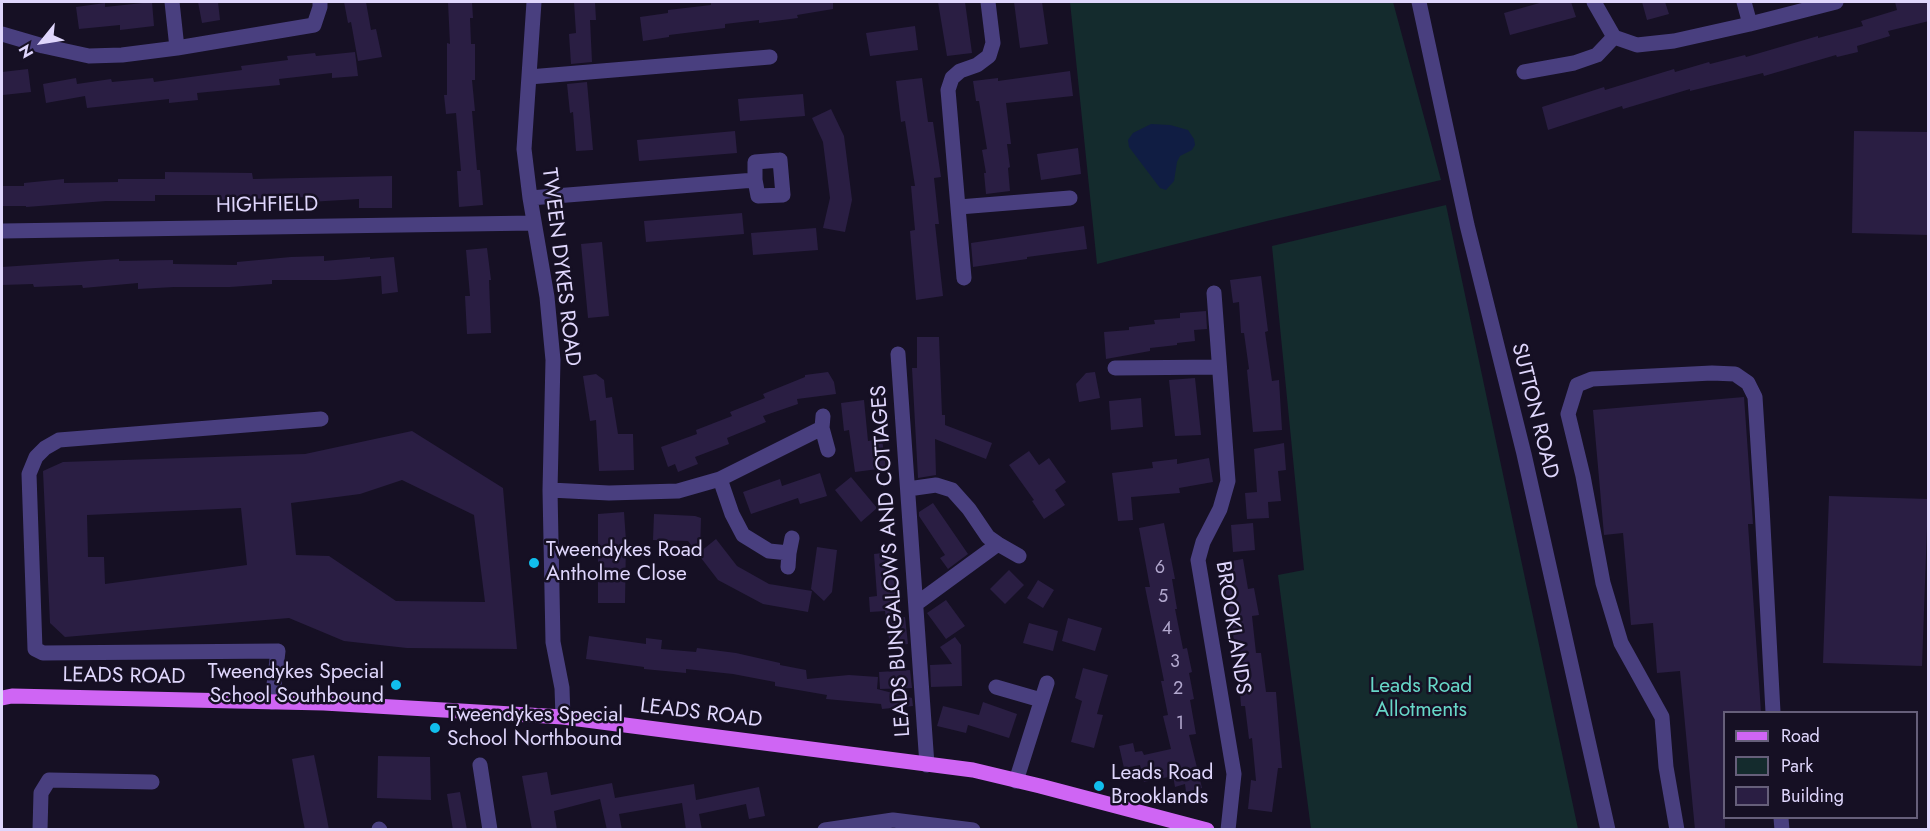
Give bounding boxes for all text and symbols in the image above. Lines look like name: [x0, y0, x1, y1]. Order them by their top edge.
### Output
north arrow: [12, 12, 72, 72]
text: N: [13, 40, 39, 63]
street label: TWEEN DYKES ROAD: [535, 167, 585, 367]
street label: HIGHFIELD: [216, 193, 318, 219]
street label: SUTTON ROAD: [1505, 341, 1563, 481]
street label: LEADS BUNGALOWS AND COTTAGES: [867, 384, 917, 738]
place label: Tweendykes Road Antholme Close: [546, 538, 703, 588]
marker: Tweendykes Road Antholme Close: [527, 556, 541, 570]
house number: 6: [1155, 558, 1165, 580]
street label: BROOKLANDS: [1209, 560, 1255, 696]
house number: 5: [1158, 587, 1168, 609]
house number: 4: [1162, 619, 1172, 641]
house number: 3: [1170, 652, 1180, 674]
place label: Tweendykes Special School Southbound: [208, 660, 384, 710]
street label: LEADS ROAD: [62, 663, 186, 691]
park label: Leads Road Allotments: [1370, 674, 1472, 724]
marker: Tweendykes Special School Southbound: [389, 678, 403, 692]
house number: 2: [1173, 679, 1183, 701]
street label: LEADS ROAD: [639, 694, 763, 734]
place label: Tweendykes Special School Northbound: [447, 703, 623, 753]
legend: [1723, 711, 1918, 819]
house number: 1: [1176, 714, 1184, 736]
marker: Tweendykes Special School Northbound: [428, 721, 442, 735]
text: Road: [1781, 723, 1820, 749]
text: Park: [1781, 753, 1813, 779]
place label: Leads Road Brooklands: [1111, 761, 1213, 811]
marker: Leads Road Brooklands: [1092, 779, 1106, 793]
text: Building: [1781, 783, 1844, 809]

